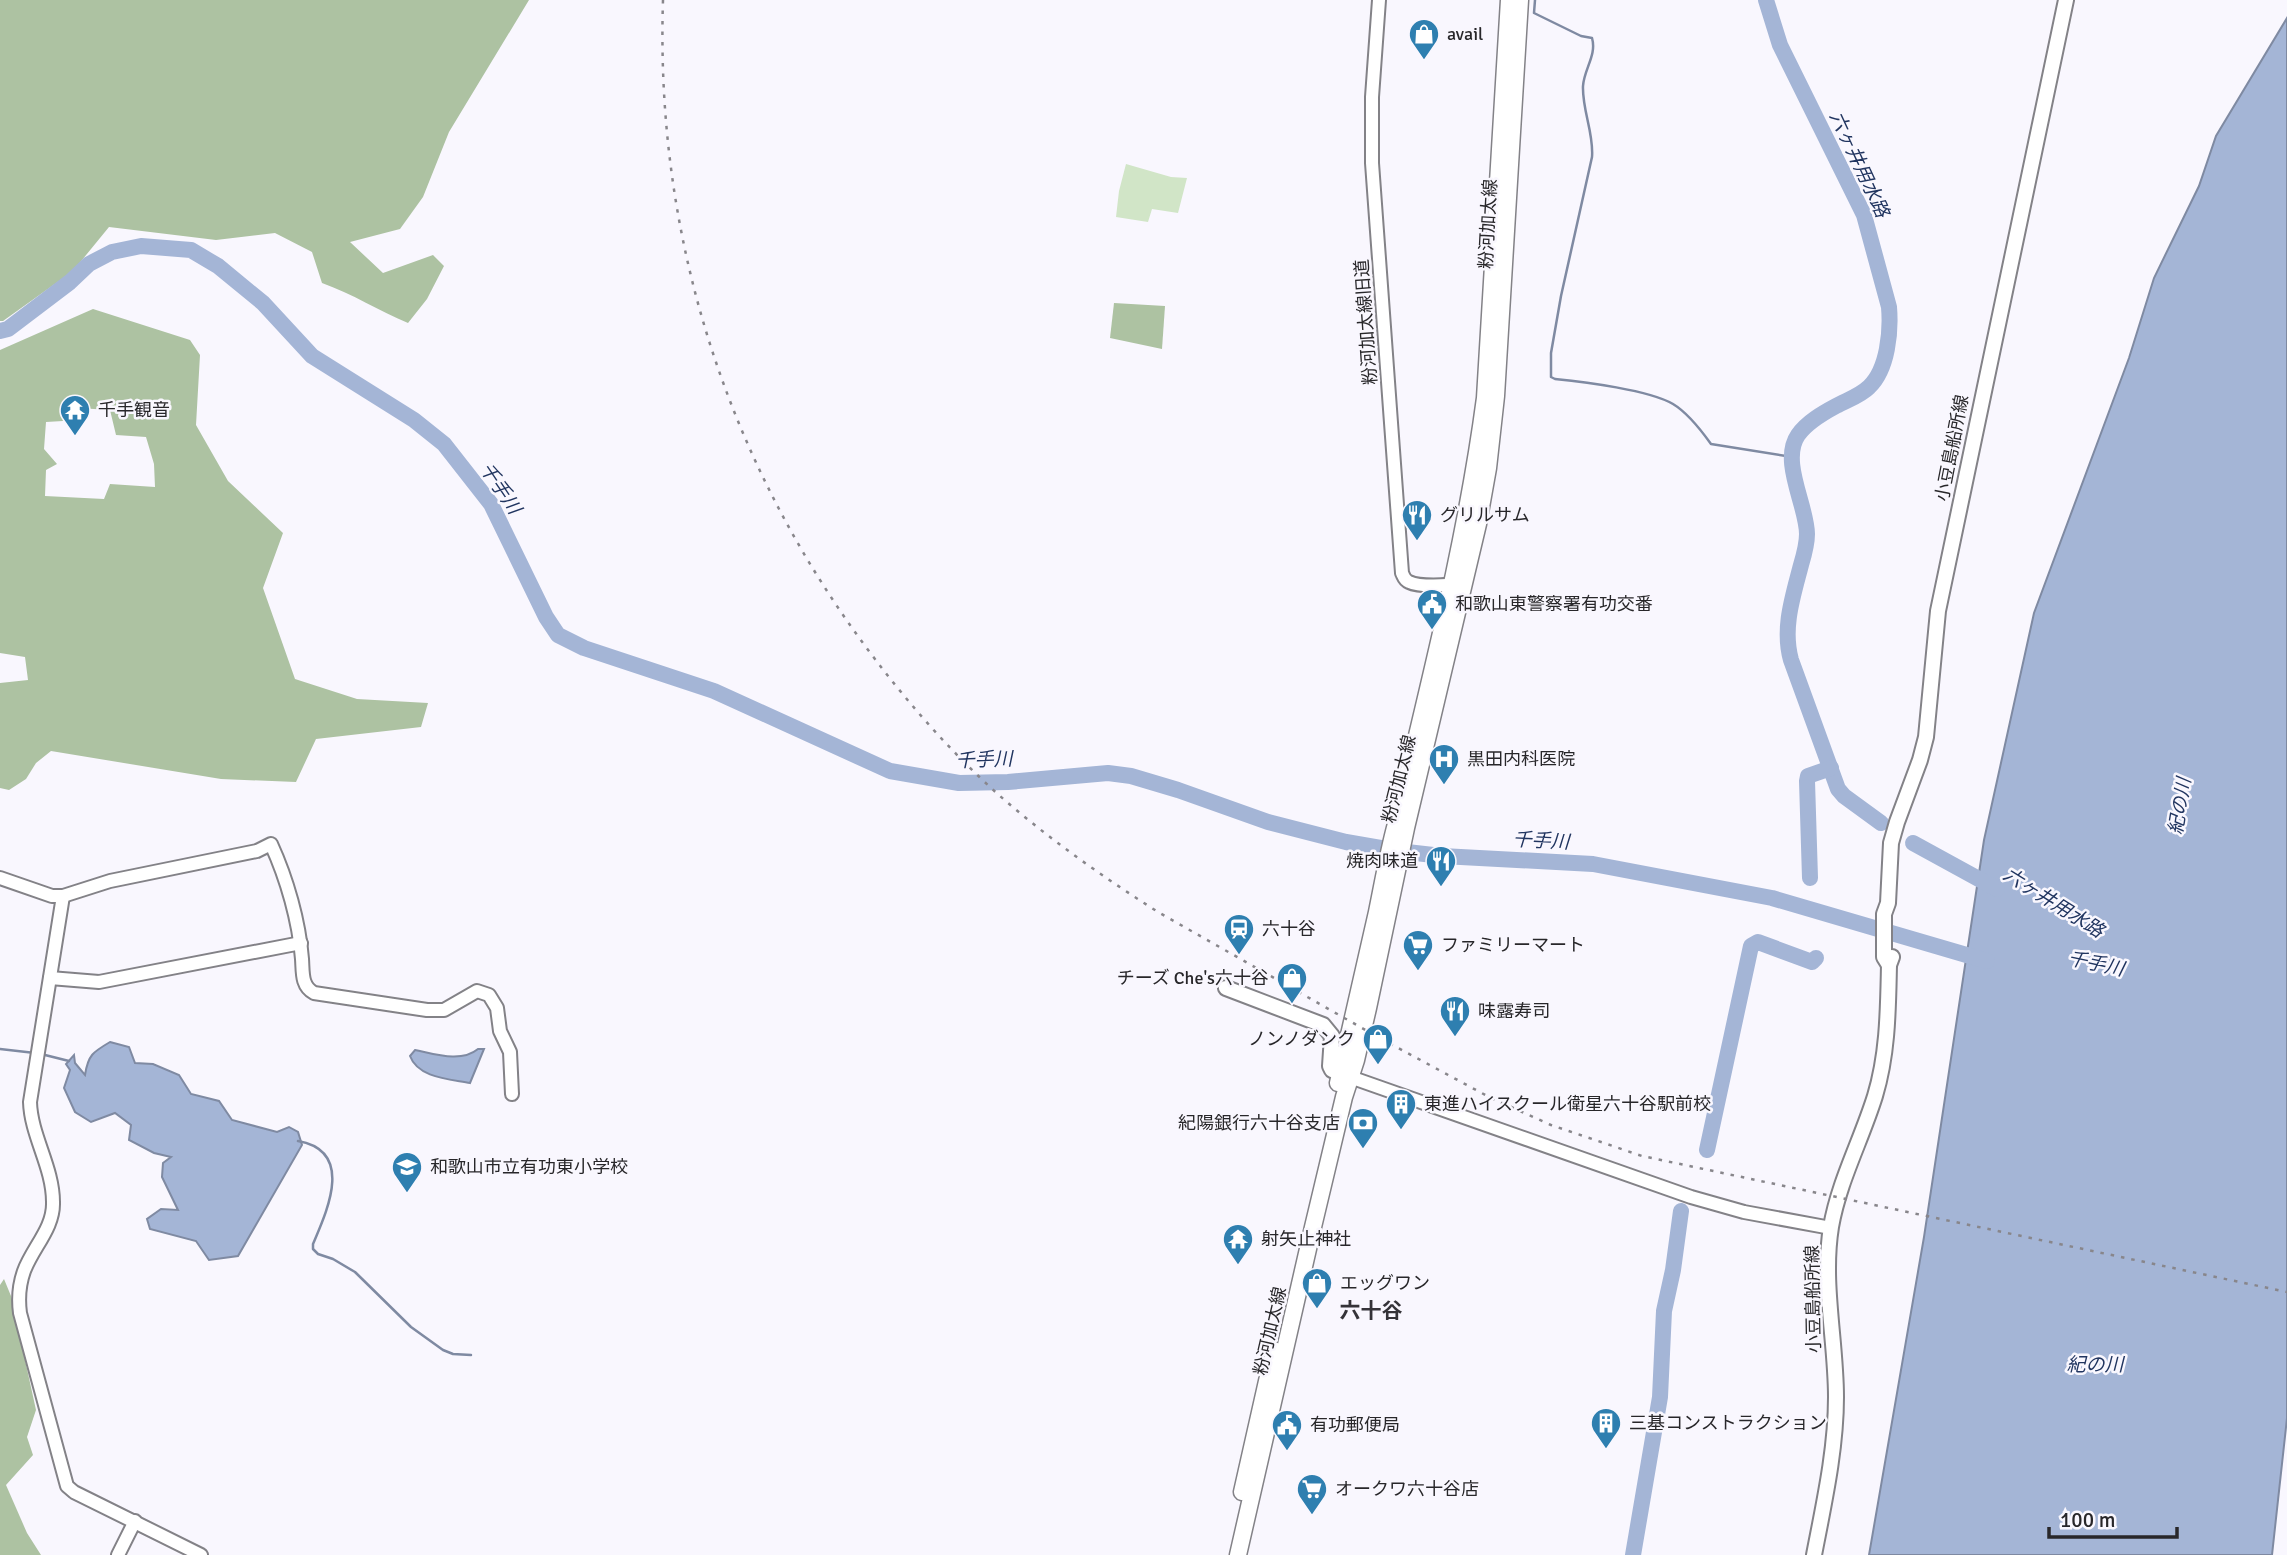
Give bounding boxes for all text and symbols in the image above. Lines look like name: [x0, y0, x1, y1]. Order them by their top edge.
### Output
shop icon: avail: [1407, 17, 1441, 61]
place label: avail: [1447, 23, 1483, 45]
water label: 六ヶ井用水路: [1824, 108, 1895, 223]
street label: 粉河加太線: [1475, 178, 1501, 270]
street label: 粉河加太線旧道: [1351, 258, 1381, 386]
temple icon: 千手観音: [58, 393, 92, 437]
street label: 小豆島船所線: [1931, 393, 1973, 503]
place label: 千手観音: [98, 399, 170, 421]
water label: 千手川: [474, 458, 527, 521]
restaurant icon: グリルサム: [1400, 498, 1434, 542]
place label: グリルサム: [1440, 504, 1530, 526]
public building icon: 和歌山東警察署有功交番: [1415, 587, 1449, 631]
place label: 和歌山東警察署有功交番: [1455, 593, 1653, 615]
street label: 粉河加太線: [1377, 733, 1421, 825]
hospital icon: 黒田内科医院: [1427, 742, 1461, 786]
water label: 千手川: [955, 747, 1015, 773]
place label: 黒田内科医院: [1467, 748, 1575, 770]
water label: 紀の川: [2164, 774, 2197, 836]
water label: 千手川: [1512, 828, 1572, 855]
restaurant icon: 焼肉味道: [1424, 844, 1458, 888]
place label: 焼肉味道: [1346, 850, 1418, 872]
water label: 六ヶ井用水路: [1999, 862, 2110, 944]
station icon: 六十谷: [1222, 912, 1256, 956]
place label: 六十谷: [1262, 918, 1316, 940]
supermarket icon: ファミリーマート: [1401, 928, 1435, 972]
place label: ファミリーマート: [1441, 934, 1585, 956]
water label: 千手川: [2065, 946, 2128, 982]
shop icon: チーズ Che's六十谷: [1275, 961, 1309, 1005]
place label: チーズ Che's六十谷: [1117, 967, 1269, 989]
restaurant icon: 味露寿司: [1438, 994, 1472, 1038]
place label: 味露寿司: [1478, 1000, 1550, 1022]
shop icon: ノンノダンク: [1361, 1022, 1395, 1066]
place label: ノンノダンク: [1248, 1028, 1355, 1050]
building icon: 東進ハイスクール衛星六十谷駅前校: [1384, 1087, 1418, 1131]
place label: 東進ハイスクール衛星六十谷駅前校: [1424, 1093, 1711, 1115]
bank icon: 紀陽銀行六十谷支店: [1346, 1106, 1380, 1150]
place label: 紀陽銀行六十谷支店: [1178, 1112, 1340, 1134]
school or university icon: 和歌山市立有功東小学校: [390, 1150, 424, 1194]
place label: 和歌山市立有功東小学校: [430, 1156, 628, 1178]
temple icon: 射矢止神社: [1221, 1222, 1255, 1266]
place label: 射矢止神社: [1261, 1228, 1351, 1250]
street label: 小豆島船所線: [1801, 1245, 1825, 1353]
shop icon: エッグワン: [1300, 1266, 1334, 1310]
place label: エッグワン: [1340, 1272, 1430, 1294]
street label: 粉河加太線: [1249, 1285, 1291, 1377]
district label: 六十谷: [1340, 1298, 1403, 1324]
water label: 紀の川: [2066, 1353, 2125, 1377]
building icon: 三基コンストラクション: [1589, 1406, 1623, 1450]
public building icon: 有功郵便局: [1270, 1408, 1304, 1452]
place label: 三基コンストラクション: [1629, 1412, 1827, 1434]
place label: 有功郵便局: [1310, 1414, 1400, 1436]
supermarket icon: オークワ六十谷店: [1295, 1472, 1329, 1516]
place label: オークワ六十谷店: [1335, 1478, 1479, 1500]
scale bar: [2049, 1496, 2177, 1540]
text: 100 m: [2060, 1507, 2115, 1533]

